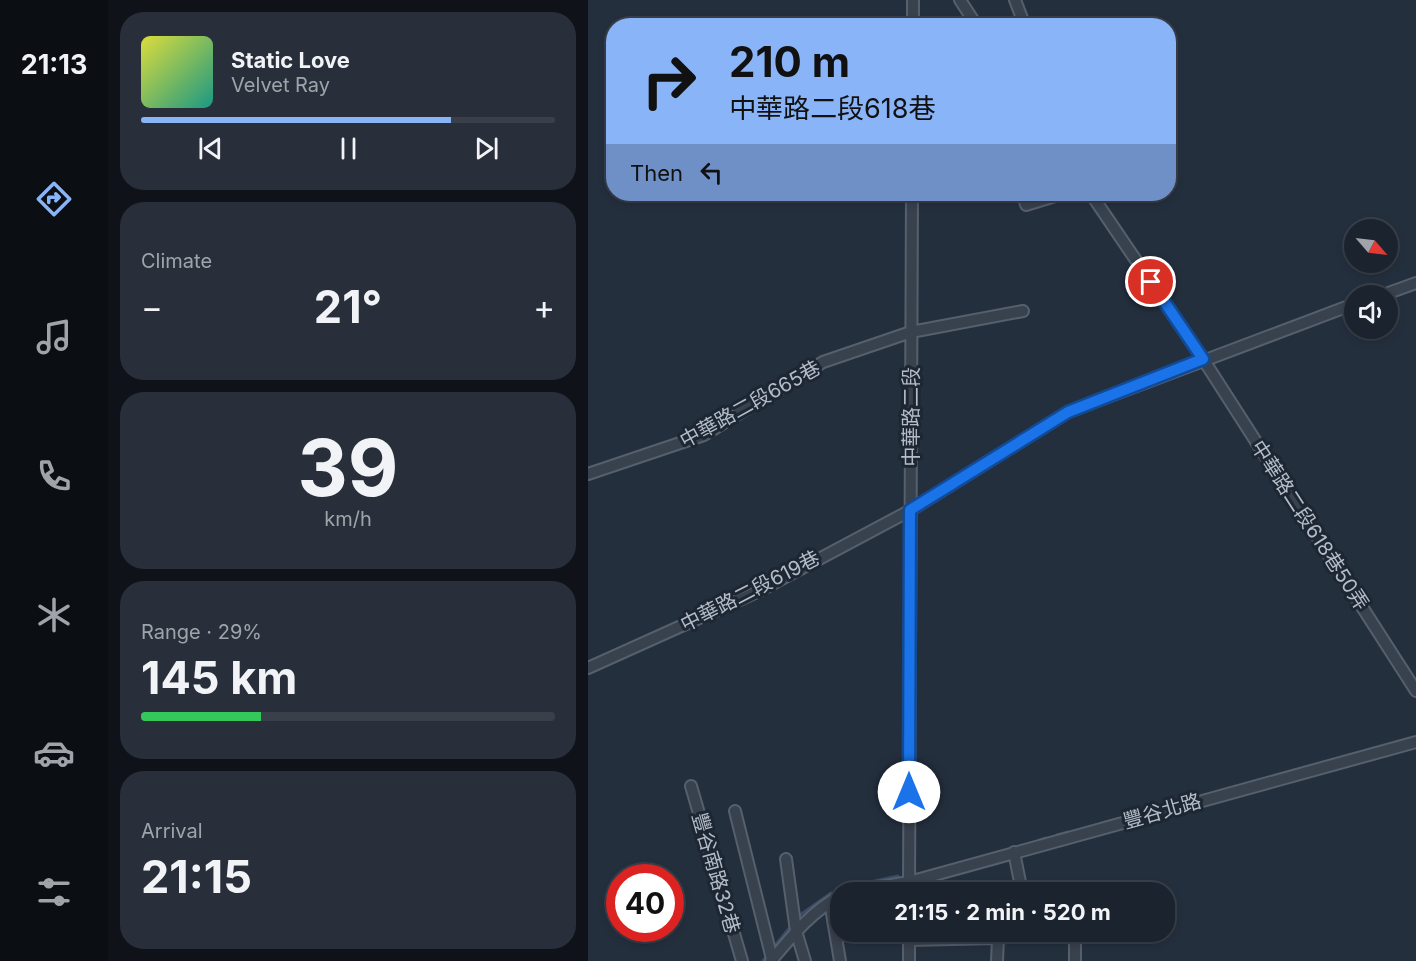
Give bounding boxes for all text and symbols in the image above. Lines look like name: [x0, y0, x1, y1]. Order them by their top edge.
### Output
text: 210 m: [729, 36, 850, 87]
icon: right: [630, 42, 708, 120]
text: Static Love: [231, 47, 350, 73]
text: 21:13: [21, 48, 87, 81]
text: Velvet Ray: [231, 73, 330, 97]
text: 中華路二段618巷: [729, 92, 935, 125]
icon: previous: [194, 132, 227, 165]
icon: pause: [332, 132, 365, 165]
icon: next: [470, 132, 503, 165]
icon: left: [695, 156, 728, 189]
text: Then: [630, 160, 683, 186]
icon: directions: [33, 178, 75, 220]
north arrow: [1344, 219, 1398, 273]
map controls: [1344, 219, 1398, 339]
text: Climate: [141, 249, 212, 273]
pin: [1125, 256, 1176, 307]
icon: arrive: [1134, 265, 1167, 298]
text: 21°: [314, 279, 382, 334]
button: sound: [1344, 285, 1398, 339]
text: −: [141, 287, 163, 327]
text: +: [533, 287, 555, 327]
icon: music: [33, 316, 75, 358]
street label: 中華路二段665巷: [676, 355, 824, 453]
street label: 中華路二段: [899, 367, 923, 467]
text: 39: [297, 420, 399, 515]
street label: 中華路二段618巷50弄: [1246, 436, 1374, 614]
icon: phone: [33, 455, 75, 497]
text: km/h: [324, 507, 372, 531]
street label: 中華路二段619巷: [676, 546, 824, 636]
icon: climate: [33, 594, 75, 636]
text: Range · 29%: [141, 620, 262, 644]
text: 145 km: [141, 650, 297, 705]
icon: car: [33, 732, 75, 774]
position arrow: [877, 760, 941, 824]
street label: 豐谷北路: [1120, 788, 1204, 834]
street label: 豐谷南路32巷: [687, 810, 745, 936]
text: Arrival: [141, 819, 203, 843]
text: 21:15: [141, 849, 252, 904]
speed limit sign: 40: [606, 864, 684, 942]
icon: filters: [33, 871, 75, 913]
text: 21:15 · 2 min · 520 m: [894, 899, 1111, 925]

